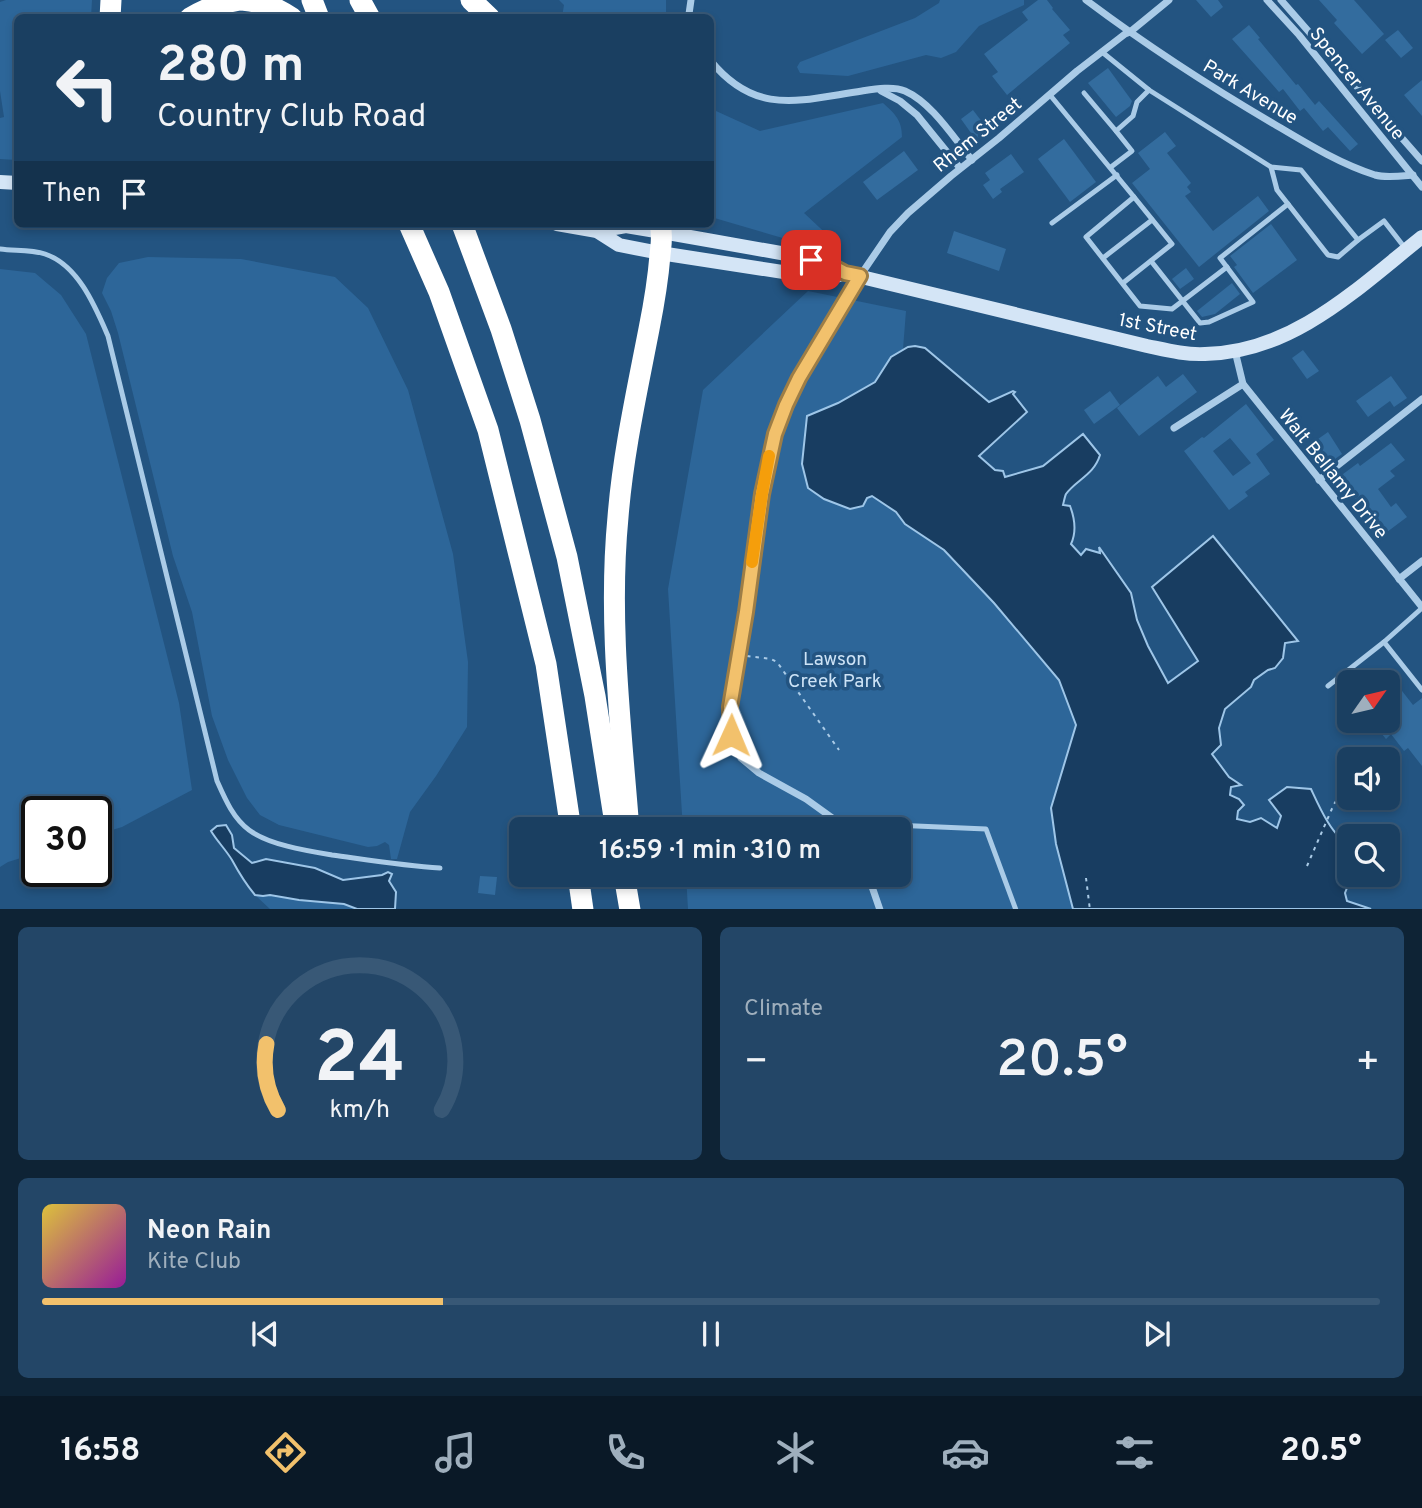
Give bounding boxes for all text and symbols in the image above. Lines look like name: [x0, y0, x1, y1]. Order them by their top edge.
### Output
street label: Spencer Avenue: [1304, 23, 1409, 146]
text: 280 m: [157, 37, 304, 99]
icon: left: [42, 42, 133, 133]
street label: Park Avenue: [1198, 55, 1302, 130]
street label: Rhem Street: [929, 93, 1027, 179]
text: Country Club Road: [157, 98, 426, 138]
icon: arrive: [115, 175, 153, 213]
text: Then: [42, 178, 101, 211]
pin: [781, 230, 841, 290]
icon: arrive: [792, 241, 830, 279]
street label: 1st Street: [1116, 309, 1199, 347]
street label: Walt Bellamy Drive: [1273, 404, 1392, 544]
park label: Lawson Creek Park: [788, 648, 882, 694]
north arrow: [1337, 670, 1400, 733]
map controls: [1337, 670, 1400, 887]
position arrow: [694, 698, 768, 772]
button: sound: [1337, 747, 1400, 810]
speed limit sign: 30: [21, 796, 112, 887]
button: search: [1337, 824, 1400, 887]
text: 16:59 · 1 min · 310 m: [599, 835, 821, 868]
text: Climate: [744, 995, 823, 1024]
text: 24: [314, 1016, 406, 1108]
text: 20.5°: [996, 1029, 1128, 1095]
text: −: [744, 1039, 769, 1088]
text: +: [1355, 1039, 1380, 1088]
text: km/h: [330, 1094, 390, 1126]
text: Neon Rain: [147, 1215, 272, 1248]
text: Kite Club: [147, 1248, 241, 1277]
icon: previous: [246, 1315, 284, 1353]
icon: pause: [692, 1315, 730, 1353]
icon: next: [1138, 1315, 1176, 1353]
icon: directions: [261, 1428, 310, 1477]
icon: music: [431, 1428, 480, 1477]
icon: phone: [601, 1428, 650, 1477]
icon: climate: [771, 1428, 820, 1477]
icon: car: [941, 1428, 990, 1477]
icon: filters: [1110, 1428, 1159, 1477]
text: 16:58: [60, 1432, 140, 1472]
text: 20.5°: [1280, 1432, 1362, 1472]

